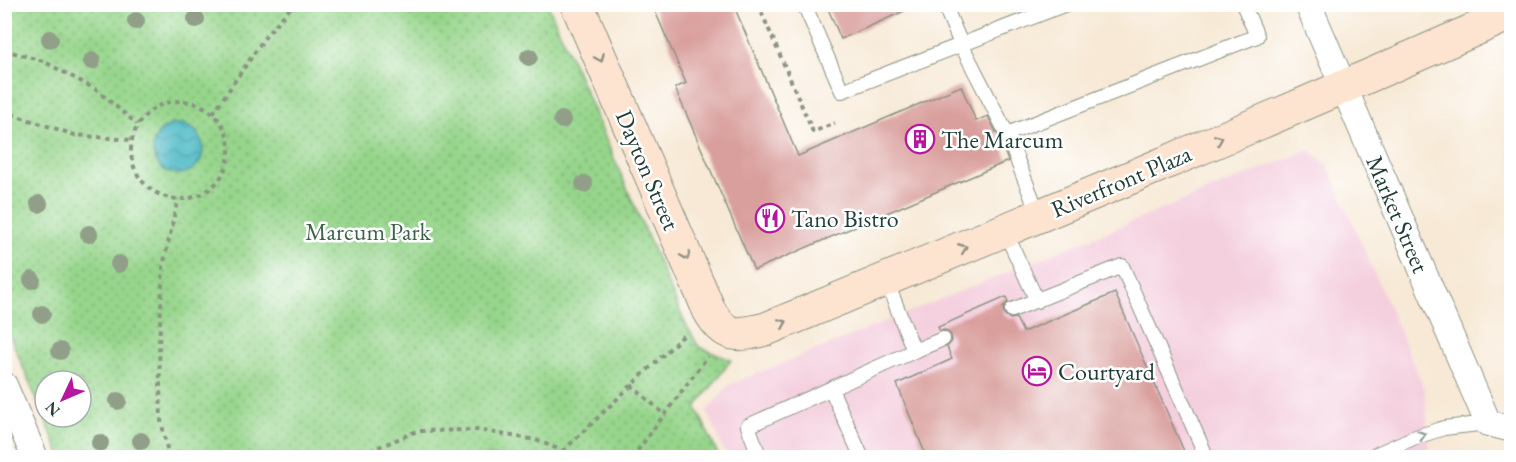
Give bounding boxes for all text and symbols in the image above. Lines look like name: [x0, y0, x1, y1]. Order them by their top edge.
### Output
one-way arrow: [593, 52, 605, 63]
street label: Dayton Street: [609, 105, 687, 235]
building icon: The Marcum: [904, 123, 936, 155]
place label: The Marcum: [941, 124, 1064, 155]
one-way arrow: [1213, 134, 1224, 146]
street label: Riverfront Plaza: [1046, 137, 1196, 224]
street label: Market Street: [1359, 151, 1437, 278]
restaurant icon: Tano Bistro: [754, 202, 786, 234]
place label: Tano Bistro: [791, 203, 899, 234]
park label: Marcum Park: [305, 216, 431, 247]
one-way arrow: [956, 243, 967, 255]
one-way arrow: [678, 250, 690, 261]
one-way arrow: [776, 318, 787, 330]
hotel icon: Courtyard: [1021, 355, 1053, 387]
place label: Courtyard: [1058, 356, 1156, 387]
north arrow: [33, 369, 93, 429]
text: N: [40, 397, 65, 421]
one-way arrow: [1416, 430, 1426, 442]

